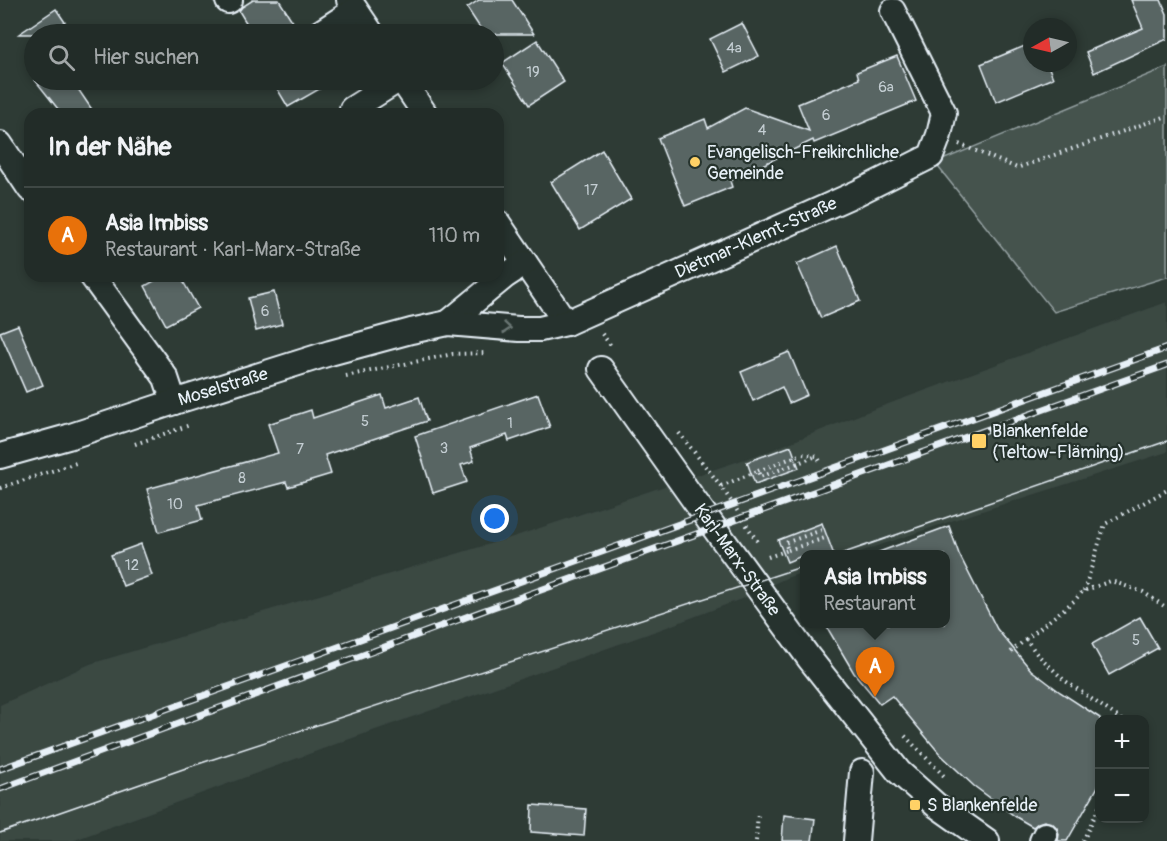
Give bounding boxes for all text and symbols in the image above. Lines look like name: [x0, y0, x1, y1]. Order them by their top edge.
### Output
north arrow: [1023, 18, 1077, 72]
search box: [24, 24, 504, 90]
house number: 4a: [726, 39, 742, 58]
icon: search: [45, 41, 78, 74]
text: Hier suchen: [93, 43, 199, 71]
house number: 19: [526, 63, 540, 82]
house number: 6a: [878, 78, 894, 97]
house number: 6: [822, 106, 830, 125]
house number: 4: [758, 121, 767, 140]
text: In der Nähe: [48, 131, 171, 163]
place label: Evangelisch-Freikirchliche Gemeinde: [707, 141, 899, 185]
marker: Evangelisch-Freikirchliche Gemeinde: [688, 155, 702, 169]
house number: 17: [584, 181, 598, 200]
street label: Dietmar-Klemt-Straße: [671, 192, 841, 284]
text: Asia Imbiss: [105, 209, 208, 237]
text: A: [61, 223, 74, 248]
text: 110 m: [429, 223, 480, 248]
text: Restaurant · Karl-Marx-Straße: [105, 237, 361, 262]
house number: 6: [261, 302, 269, 321]
one-way arrow: [502, 321, 511, 334]
street label: Moselstraße: [175, 362, 271, 412]
house number: 5: [361, 412, 369, 431]
house number: 1: [507, 414, 513, 433]
place label: Blankenfelde (Teltow-Fläming): [992, 420, 1125, 464]
marker: Blankenfelde (Teltow-Fläming): [970, 432, 988, 450]
house number: 3: [440, 439, 448, 458]
house number: 7: [296, 440, 304, 459]
house number: 8: [238, 469, 246, 488]
house number: 10: [167, 495, 183, 514]
street label: Karl-Marx-Straße: [689, 499, 786, 621]
your location: [480, 504, 509, 533]
popup: [800, 550, 950, 628]
house number: 12: [125, 556, 139, 575]
text: Asia Imbiss: [823, 563, 927, 591]
text: Restaurant: [823, 591, 916, 616]
house number: 5: [1132, 631, 1140, 650]
pin: A: [856, 648, 894, 697]
map controls: [1095, 715, 1149, 823]
button: +: [1095, 715, 1149, 769]
button: −: [1095, 769, 1149, 823]
place label: S Blankenfelde: [927, 794, 1037, 817]
marker: S Blankenfelde: [908, 798, 922, 812]

